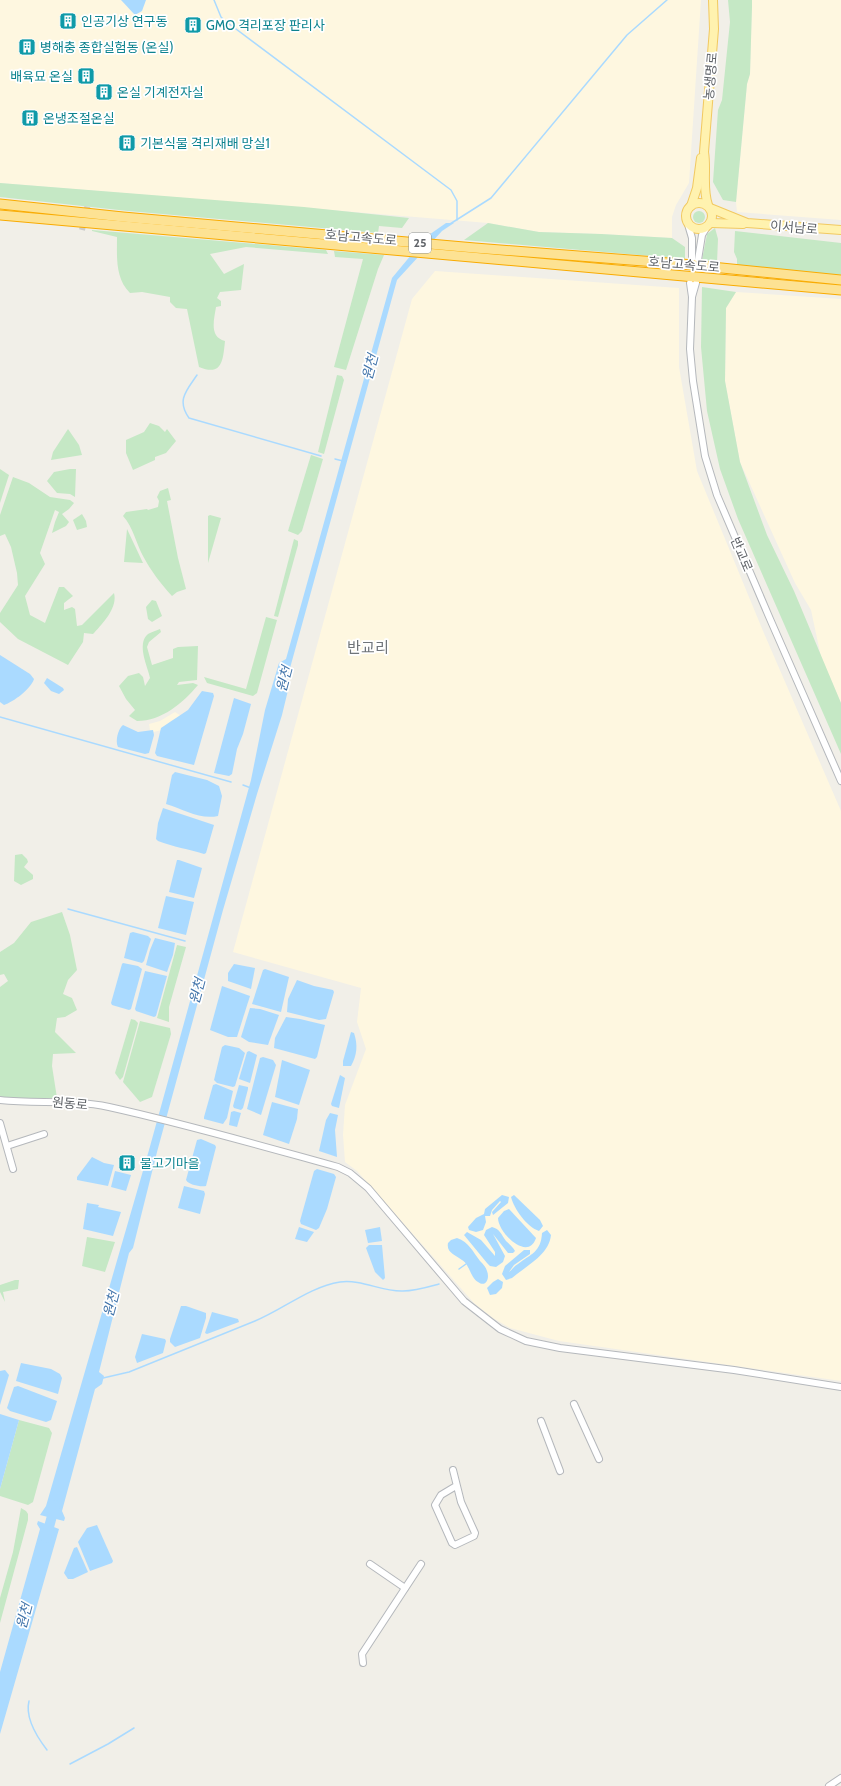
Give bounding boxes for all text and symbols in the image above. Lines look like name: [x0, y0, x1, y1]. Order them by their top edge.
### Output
building icon: 인공기상 연구동: [58, 11, 78, 31]
place label: 인공기상 연구동: [81, 13, 168, 29]
building icon: GMO 격리포장 판리사: [183, 15, 203, 35]
place label: GMO 격리포장 판리사: [206, 17, 325, 33]
building icon: 병해충 종합실험동 (온실): [17, 37, 37, 57]
place label: 병해충 종합실험동 (온실): [40, 39, 174, 55]
street label: 농생명로: [700, 51, 720, 101]
building icon: 배육묘 온실: [76, 66, 96, 86]
place label: 배육묘 온실: [10, 68, 73, 84]
building icon: 온실 기계전자실: [94, 82, 114, 102]
place label: 온실 기계전자실: [117, 84, 204, 100]
building icon: 온냉조절온실: [20, 108, 40, 128]
place label: 온냉조절온실: [43, 110, 115, 126]
building icon: 기본식물 격리재배 망실1: [117, 133, 137, 153]
place label: 기본식물 격리재배 망실1: [140, 135, 270, 151]
street label: 이서남로: [769, 217, 819, 237]
street label: 호남고속도로: [325, 226, 397, 248]
road number: 25: [409, 233, 431, 253]
street label: 호남고속도로: [648, 253, 720, 275]
water label: 원천: [358, 351, 382, 382]
street label: 반교로: [728, 534, 756, 574]
district label: 반교리: [347, 639, 389, 657]
water label: 원천: [272, 663, 296, 694]
water label: 원천: [185, 975, 209, 1006]
street label: 원동로: [51, 1093, 89, 1113]
building icon: 물고기마을: [117, 1153, 137, 1173]
place label: 물고기마을: [140, 1155, 200, 1171]
water label: 원천: [99, 1288, 123, 1319]
water label: 원천: [12, 1600, 36, 1631]

